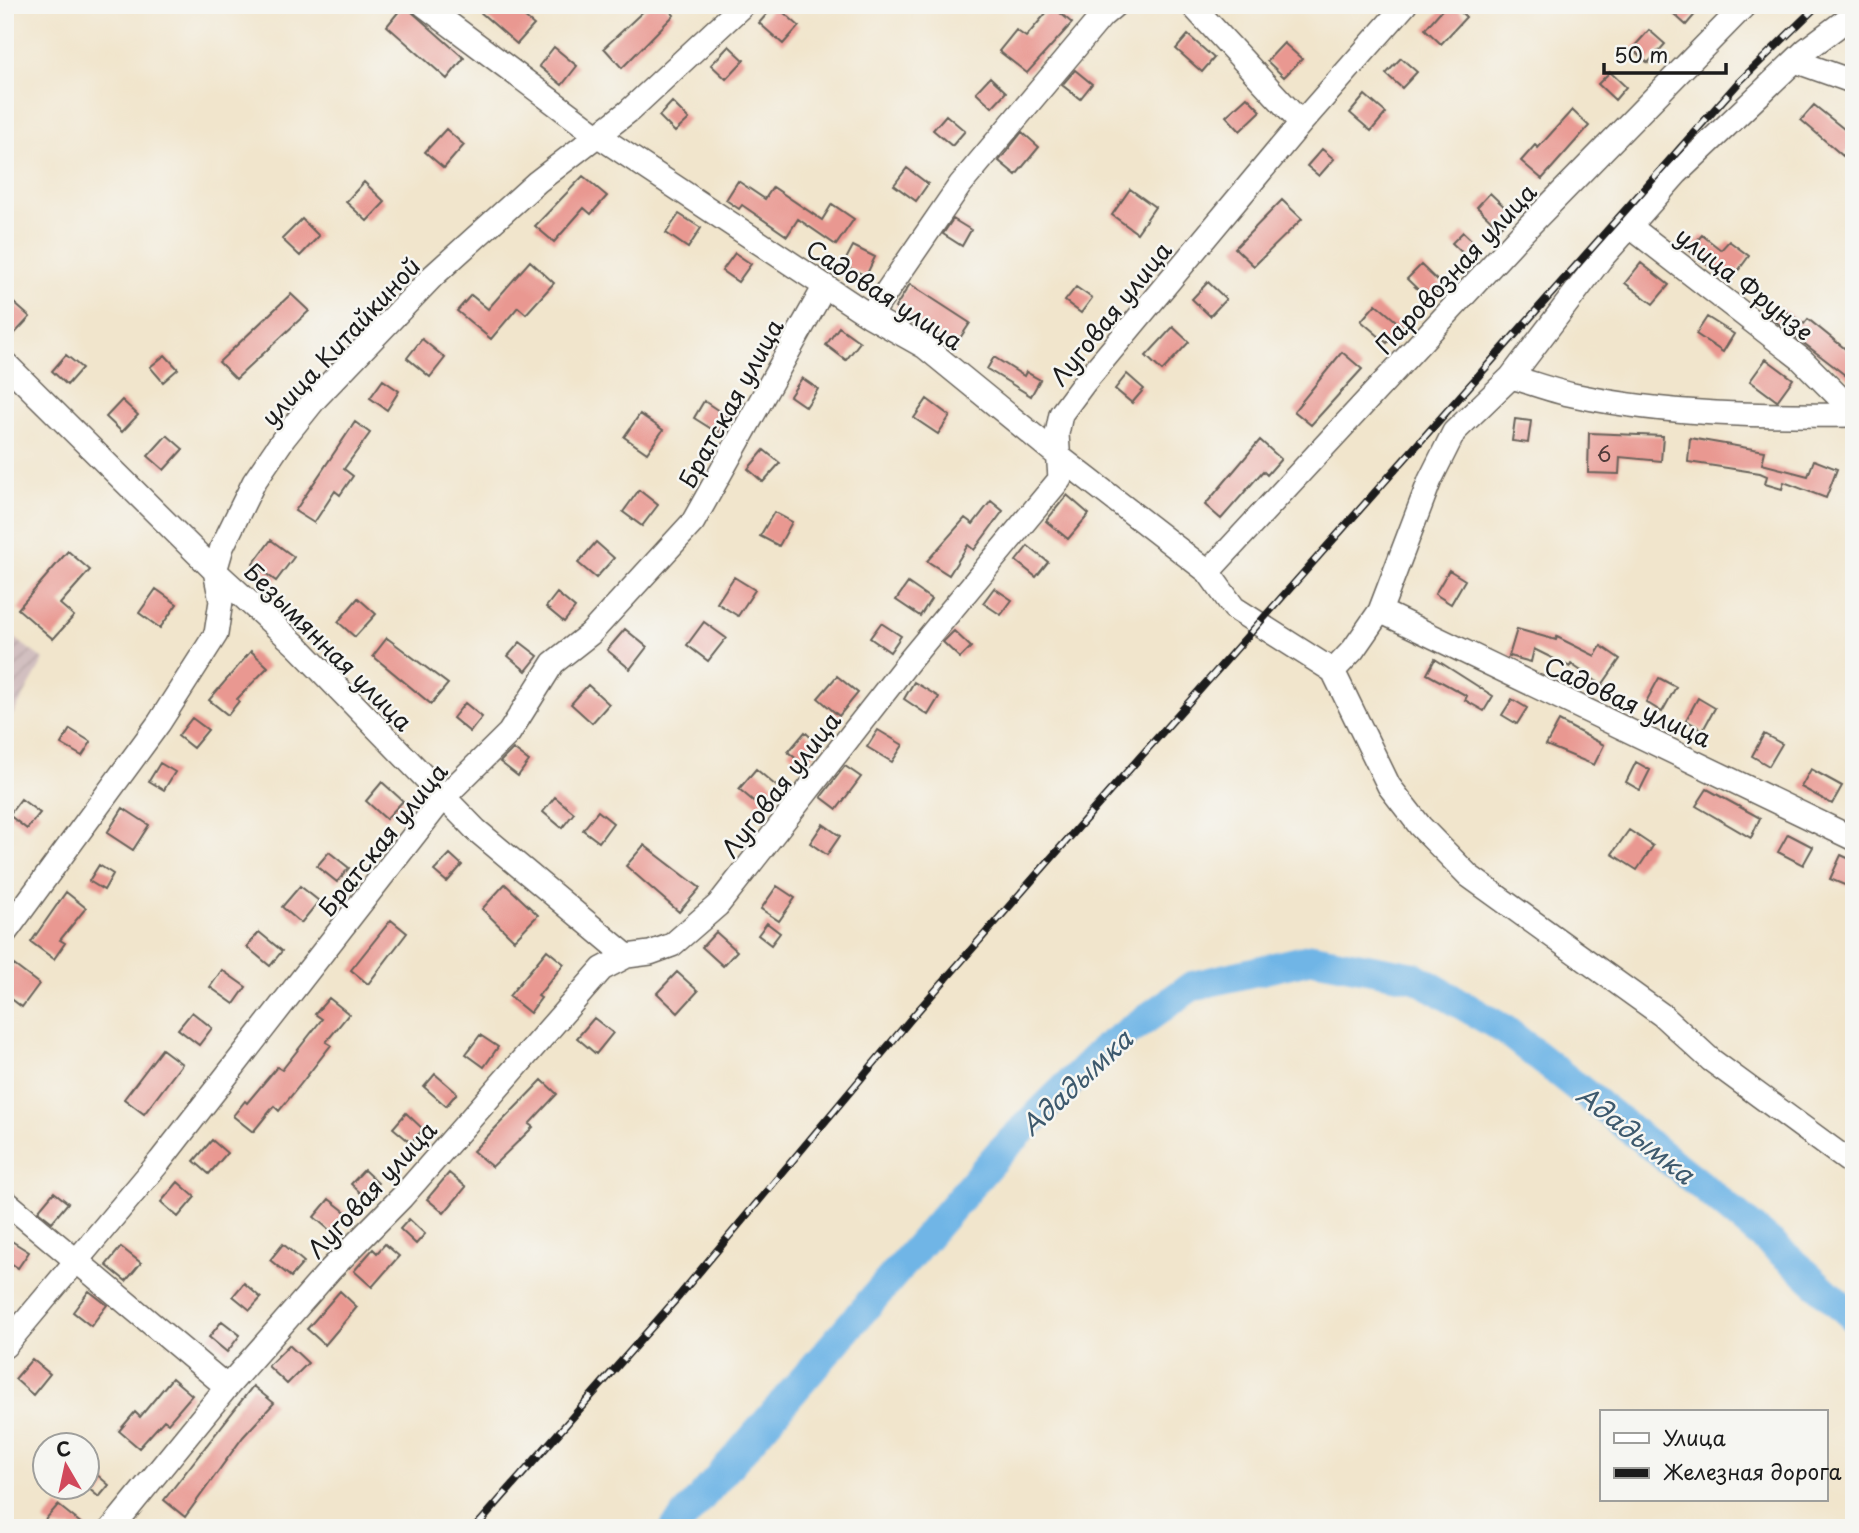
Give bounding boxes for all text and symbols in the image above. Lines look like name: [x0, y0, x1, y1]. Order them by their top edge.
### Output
scale bar: [1604, 32, 1726, 76]
text: 50 m: [1614, 38, 1668, 70]
street label: Паровозная улица: [1366, 174, 1544, 362]
street label: улица Фрунзе: [1668, 218, 1822, 348]
street label: Садовая улица: [799, 230, 971, 358]
street label: Луговая улица: [1040, 233, 1180, 393]
street label: улица Китайкиной: [252, 248, 428, 434]
street label: Братская улица: [668, 312, 792, 494]
house number: 6: [1597, 437, 1611, 469]
street label: Безымянная улица: [236, 553, 422, 739]
street label: Садовая улица: [1539, 647, 1717, 755]
street label: Луговая улица: [711, 703, 849, 865]
street label: Братская улица: [309, 754, 455, 924]
water label: Ададымка: [1011, 1019, 1141, 1144]
water label: Ададымка: [1569, 1075, 1704, 1193]
street label: Луговая улица: [298, 1112, 444, 1266]
legend: [1600, 1410, 1828, 1502]
text: Улица: [1663, 1421, 1726, 1453]
north arrow: [32, 1432, 102, 1502]
text: С: [54, 1433, 72, 1463]
text: Железная дорога: [1663, 1455, 1841, 1487]

